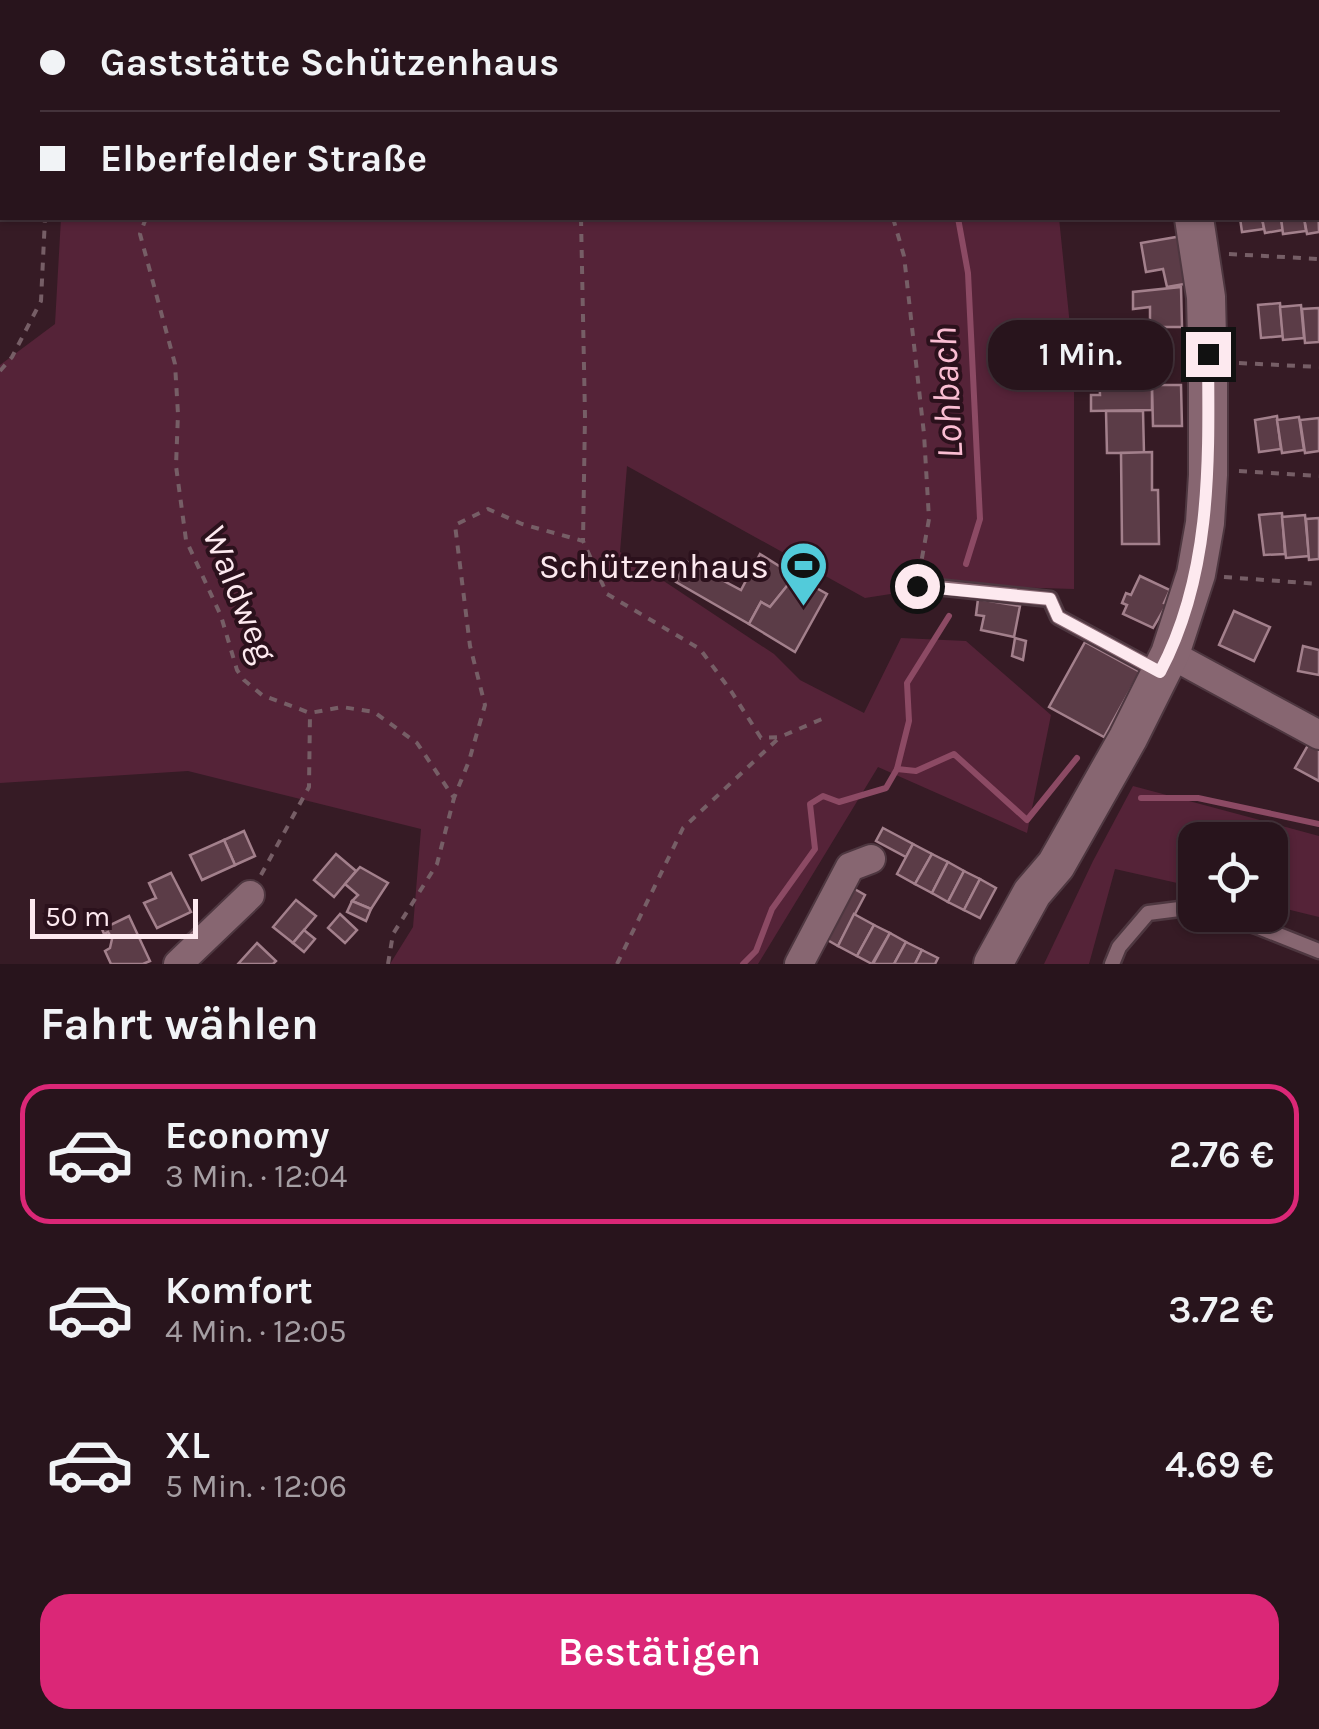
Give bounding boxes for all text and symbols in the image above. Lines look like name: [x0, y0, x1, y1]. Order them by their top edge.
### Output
text: Gaststätte Schützenhaus: [100, 40, 559, 85]
text: Elberfelder Straße: [100, 136, 427, 181]
callout: 1 Min.: [988, 319, 1173, 389]
water label: Lohbach: [921, 326, 972, 460]
route end: [1186, 332, 1231, 377]
text: 1 Min.: [1039, 336, 1122, 373]
street label: Waldweg: [194, 520, 285, 668]
sports icon: Schützenhaus: [778, 540, 830, 608]
place label: Schützenhaus: [539, 546, 769, 587]
route start: [895, 564, 940, 609]
map controls: [1178, 822, 1288, 932]
button: locate: [1178, 822, 1288, 932]
scale bar: [30, 894, 198, 938]
text: 50 m: [45, 900, 110, 933]
text: Fahrt wählen: [40, 998, 319, 1050]
icon: car: [45, 1109, 135, 1199]
text: Economy: [165, 1113, 329, 1158]
text: 2.76 €: [1169, 1132, 1274, 1177]
text: 3 Min. · 12:04: [165, 1158, 347, 1195]
icon: car: [45, 1264, 135, 1354]
text: Komfort: [165, 1268, 313, 1313]
text: 3.72 €: [1168, 1287, 1274, 1332]
text: 4 Min. · 12:05: [165, 1313, 347, 1350]
icon: car: [45, 1419, 135, 1509]
text: XL: [165, 1423, 210, 1468]
text: 4.69 €: [1165, 1442, 1274, 1487]
text: 5 Min. · 12:06: [165, 1468, 347, 1505]
button: Bestätigen: [40, 1594, 1279, 1709]

